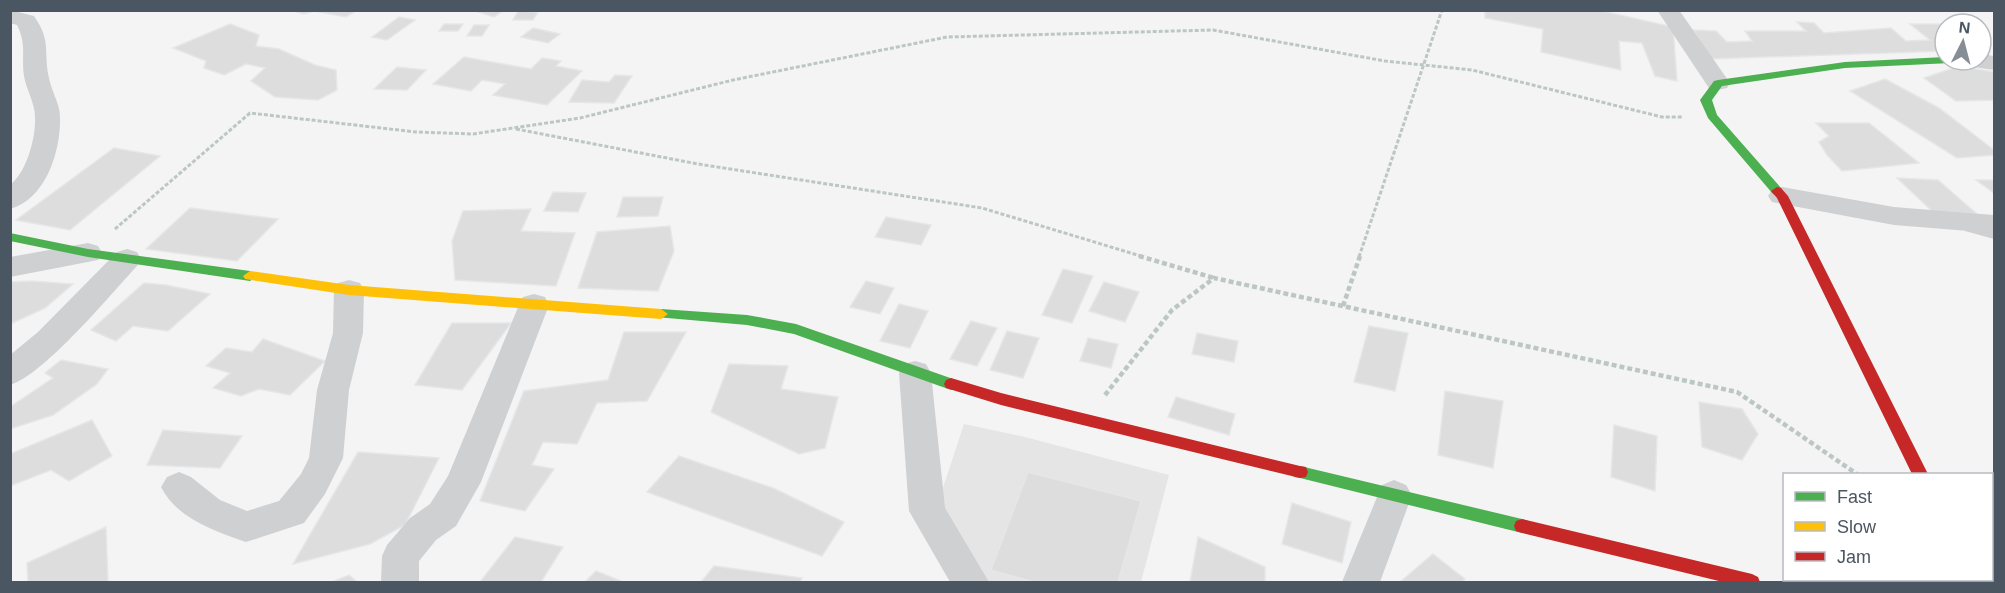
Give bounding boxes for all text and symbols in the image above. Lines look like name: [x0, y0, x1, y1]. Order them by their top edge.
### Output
north arrow: [1933, 12, 1993, 72]
text: N: [1958, 19, 1971, 37]
legend: [1783, 473, 1993, 581]
text: Fast: [1837, 487, 1872, 507]
text: Slow: [1837, 517, 1877, 537]
text: Jam: [1837, 547, 1871, 567]

